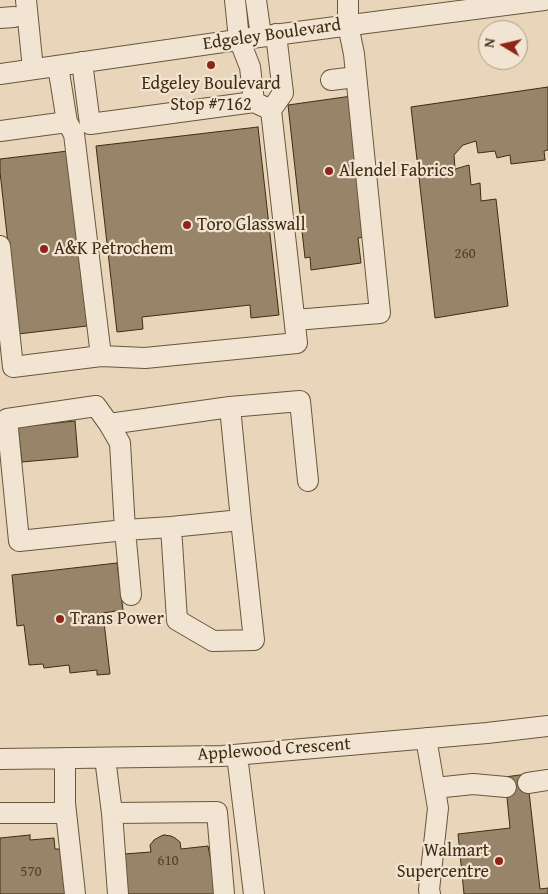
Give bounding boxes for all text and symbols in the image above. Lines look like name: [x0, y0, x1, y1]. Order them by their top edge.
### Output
street label: Edgeley Boulevard: [202, 15, 342, 55]
north arrow: [478, 20, 528, 70]
text: N: [479, 37, 500, 49]
marker: Edgeley Boulevard Stop #7162: [205, 59, 217, 71]
place label: Edgeley Boulevard Stop #7162: [141, 73, 281, 116]
place label: Alendel Fabrics: [339, 160, 454, 182]
marker: Alendel Fabrics: [323, 165, 335, 177]
place label: Toro Glasswall: [197, 214, 305, 236]
marker: Toro Glasswall: [181, 219, 193, 231]
place label: A&K Petrochem: [54, 238, 173, 260]
marker: A&K Petrochem: [38, 243, 50, 255]
house number: 260: [454, 245, 476, 263]
place label: Trans Power: [70, 608, 164, 630]
marker: Trans Power: [54, 613, 66, 625]
street label: Applewood Crescent: [197, 734, 351, 766]
place label: Walmart Supercentre: [397, 840, 489, 882]
house number: 610: [157, 852, 179, 870]
marker: Walmart Supercentre: [493, 855, 505, 867]
house number: 570: [20, 863, 42, 881]

